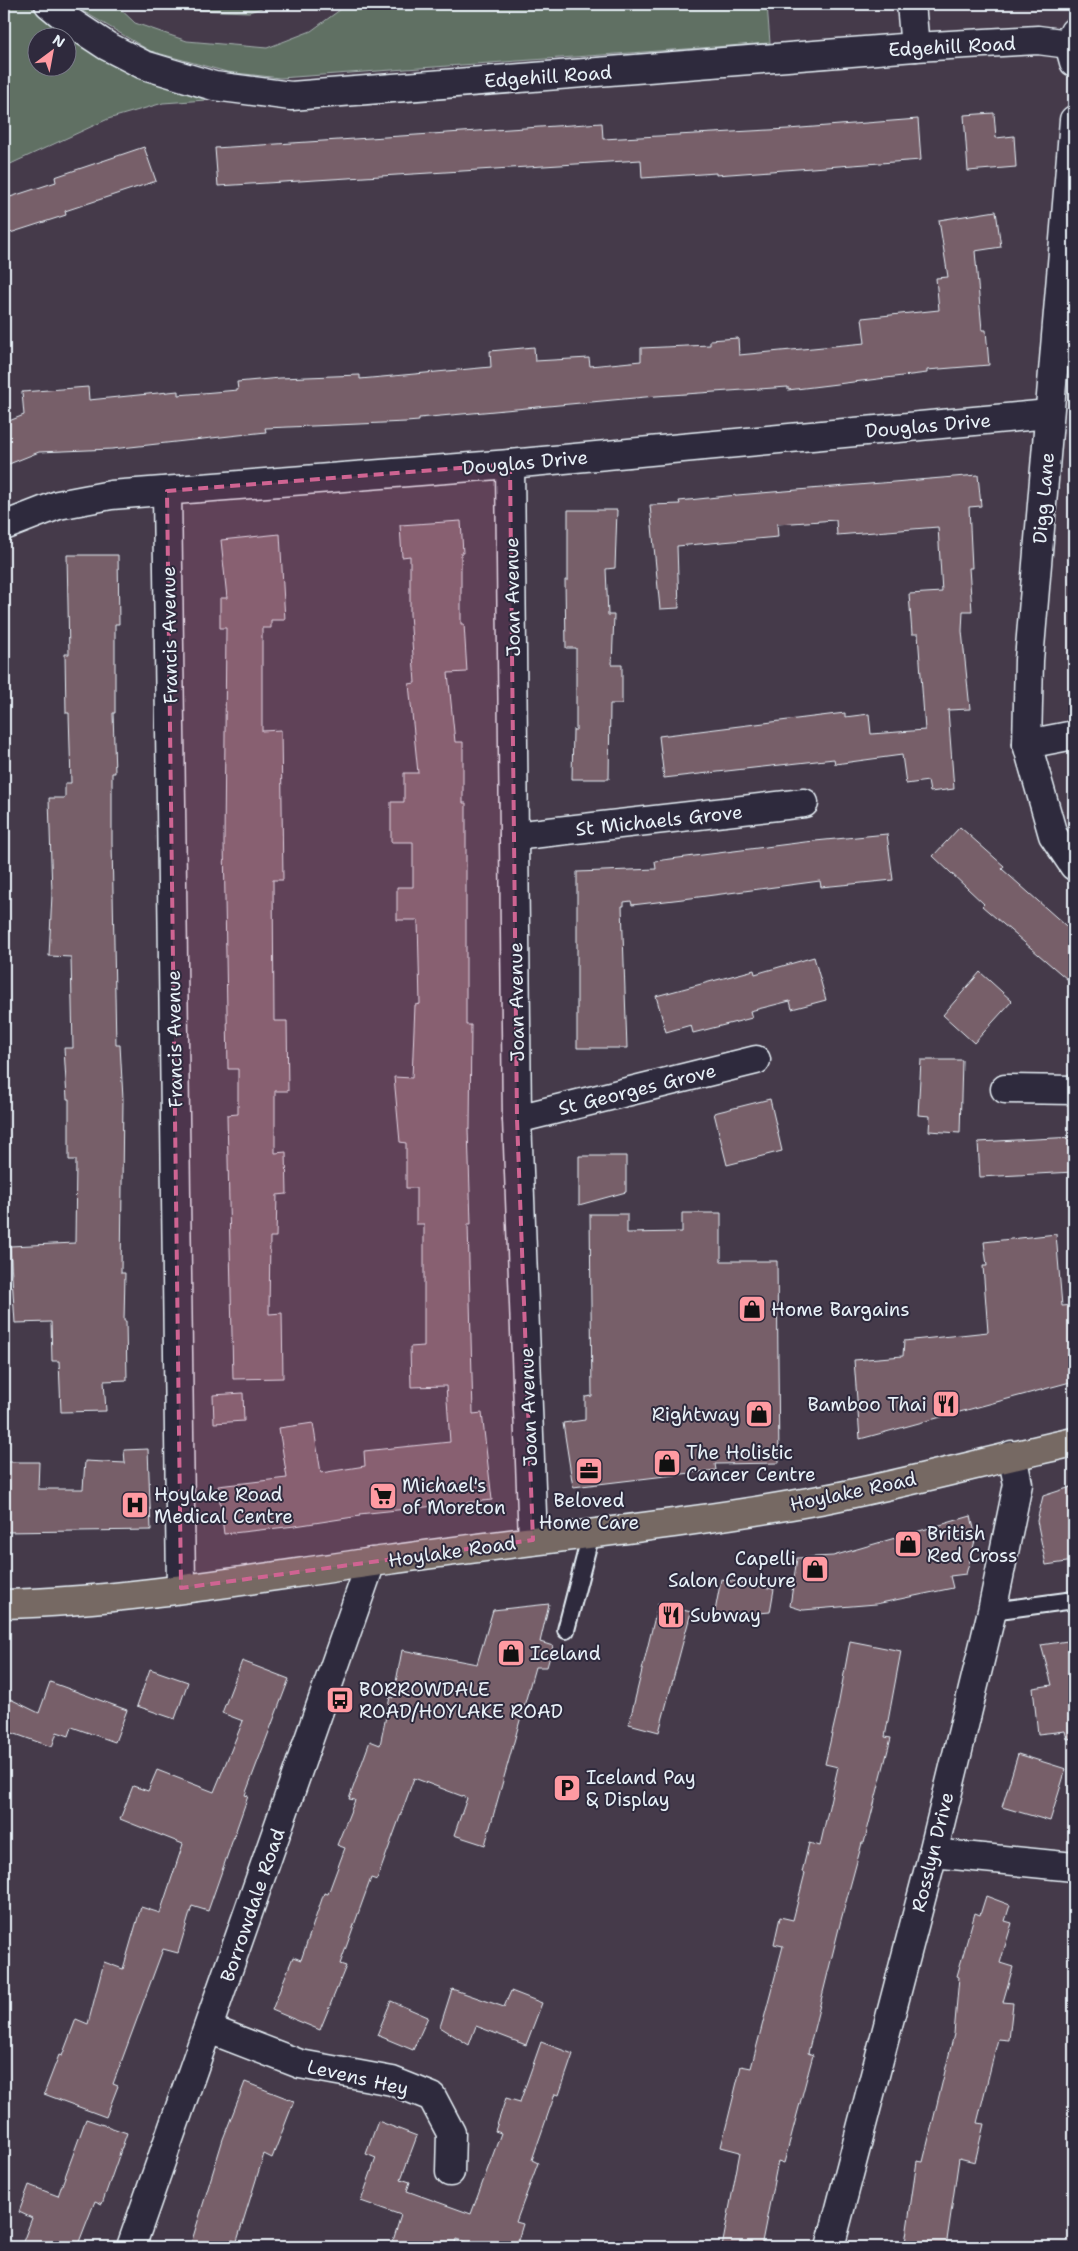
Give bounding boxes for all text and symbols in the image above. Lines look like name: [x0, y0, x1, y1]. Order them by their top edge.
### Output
north arrow: [28, 28, 78, 78]
text: N: [49, 30, 68, 52]
street label: Edgehill Road: [888, 31, 1016, 62]
street label: Edgehill Road: [484, 60, 613, 93]
street label: Douglas Drive: [864, 408, 992, 443]
street label: Douglas Drive: [461, 445, 589, 480]
street label: Digg Lane: [1027, 451, 1060, 545]
street label: Joan Avenue: [499, 537, 526, 657]
street label: Francis Avenue: [156, 566, 183, 704]
street label: St Michaels Grove: [574, 799, 744, 842]
street label: Joan Avenue: [503, 942, 530, 1062]
street label: Francis Avenue: [161, 970, 188, 1108]
street label: St Georges Grove: [556, 1058, 719, 1121]
shop icon: Home Bargains: [737, 1294, 767, 1324]
place label: Home Bargains: [771, 1297, 910, 1322]
street label: Joan Avenue: [514, 1347, 543, 1467]
restaurant icon: Bamboo Thai: [931, 1389, 961, 1419]
place label: Bamboo Thai: [807, 1392, 927, 1417]
shop icon: Rightway: [744, 1399, 774, 1429]
place label: Rightway: [652, 1402, 740, 1427]
place label: The Holistic Cancer Centre: [686, 1440, 816, 1487]
shop icon: The Holistic Cancer Centre: [652, 1448, 682, 1478]
office icon: Beloved Home Care: [574, 1456, 604, 1486]
street label: Hoylake Road: [788, 1466, 919, 1517]
place label: Michael's of Moreton: [402, 1473, 506, 1520]
supermarket icon: Michael's of Moreton: [368, 1481, 398, 1511]
place label: Hoylake Road Medical Centre: [154, 1482, 293, 1529]
place label: Beloved Home Care: [539, 1488, 639, 1535]
hospital icon: Hoylake Road Medical Centre: [120, 1490, 150, 1520]
place label: British Red Cross: [927, 1521, 1017, 1568]
shop icon: British Red Cross: [893, 1529, 923, 1559]
street label: Hoylake Road: [387, 1530, 517, 1573]
place label: Capelli Salon Couture: [668, 1546, 796, 1593]
shop icon: Capelli Salon Couture: [800, 1554, 830, 1584]
restaurant icon: Subway: [656, 1600, 686, 1630]
place label: Subway: [690, 1603, 761, 1628]
shop icon: Iceland: [496, 1638, 526, 1668]
place label: Iceland: [530, 1641, 601, 1666]
place label: BORROWDALE ROAD/HOYLAKE ROAD: [359, 1677, 563, 1724]
bus stop icon: BORROWDALE ROAD/HOYLAKE ROAD: [325, 1685, 355, 1715]
place label: Iceland Pay & Display: [586, 1765, 696, 1812]
parking icon: Iceland Pay & Display: [552, 1773, 582, 1803]
street label: Rosslyn Drive: [906, 1790, 959, 1915]
street label: Borrowdale Road: [214, 1825, 290, 1985]
street label: Levens Hey: [305, 2054, 411, 2101]

